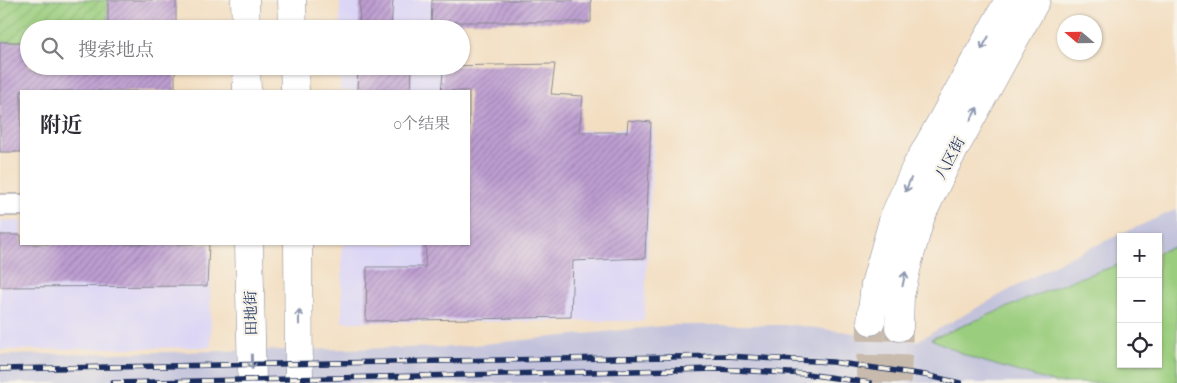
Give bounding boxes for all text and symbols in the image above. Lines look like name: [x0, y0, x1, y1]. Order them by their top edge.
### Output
north arrow: [1057, 15, 1102, 60]
search box: [20, 20, 470, 75]
icon: search: [38, 34, 66, 62]
one-way arrow: [980, 35, 990, 50]
text: 搜索地点: [78, 39, 154, 61]
one-way arrow: [970, 107, 979, 122]
text: 附近: [40, 113, 82, 137]
text: 0个结果: [393, 114, 450, 133]
street label: 八区街: [931, 134, 969, 182]
one-way arrow: [902, 178, 911, 193]
map controls: [1117, 233, 1162, 368]
button: +: [1117, 233, 1162, 278]
one-way arrow: [900, 271, 909, 287]
button: −: [1117, 278, 1162, 323]
street label: 田地街: [242, 290, 260, 336]
one-way arrow: [294, 309, 304, 326]
button: locate: [1117, 323, 1162, 368]
one-way arrow: [247, 354, 257, 370]

